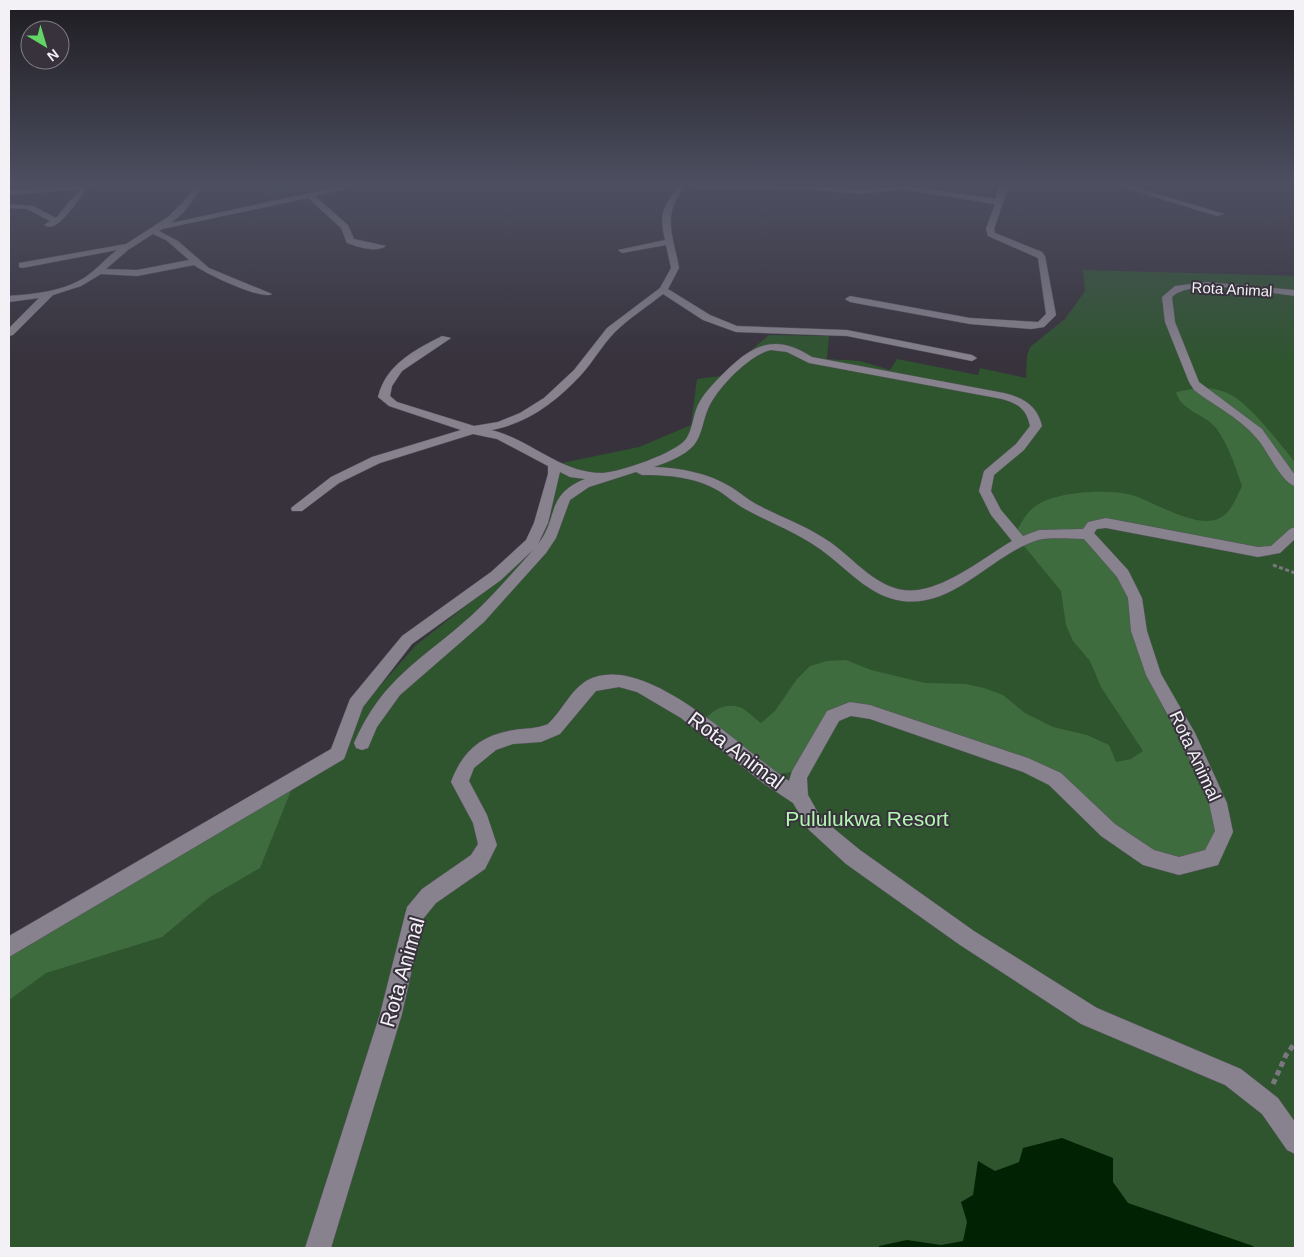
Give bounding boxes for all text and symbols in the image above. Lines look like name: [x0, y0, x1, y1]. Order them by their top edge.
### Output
north arrow: [20, 20, 70, 70]
text: N: [44, 46, 62, 65]
street label: Rota Animal: [1191, 278, 1273, 300]
street label: Rota Animal: [684, 707, 788, 793]
street label: Rota Animal: [1165, 708, 1225, 804]
park label: Pululukwa Resort: [785, 807, 949, 830]
street label: Rota Animal: [375, 914, 429, 1030]

